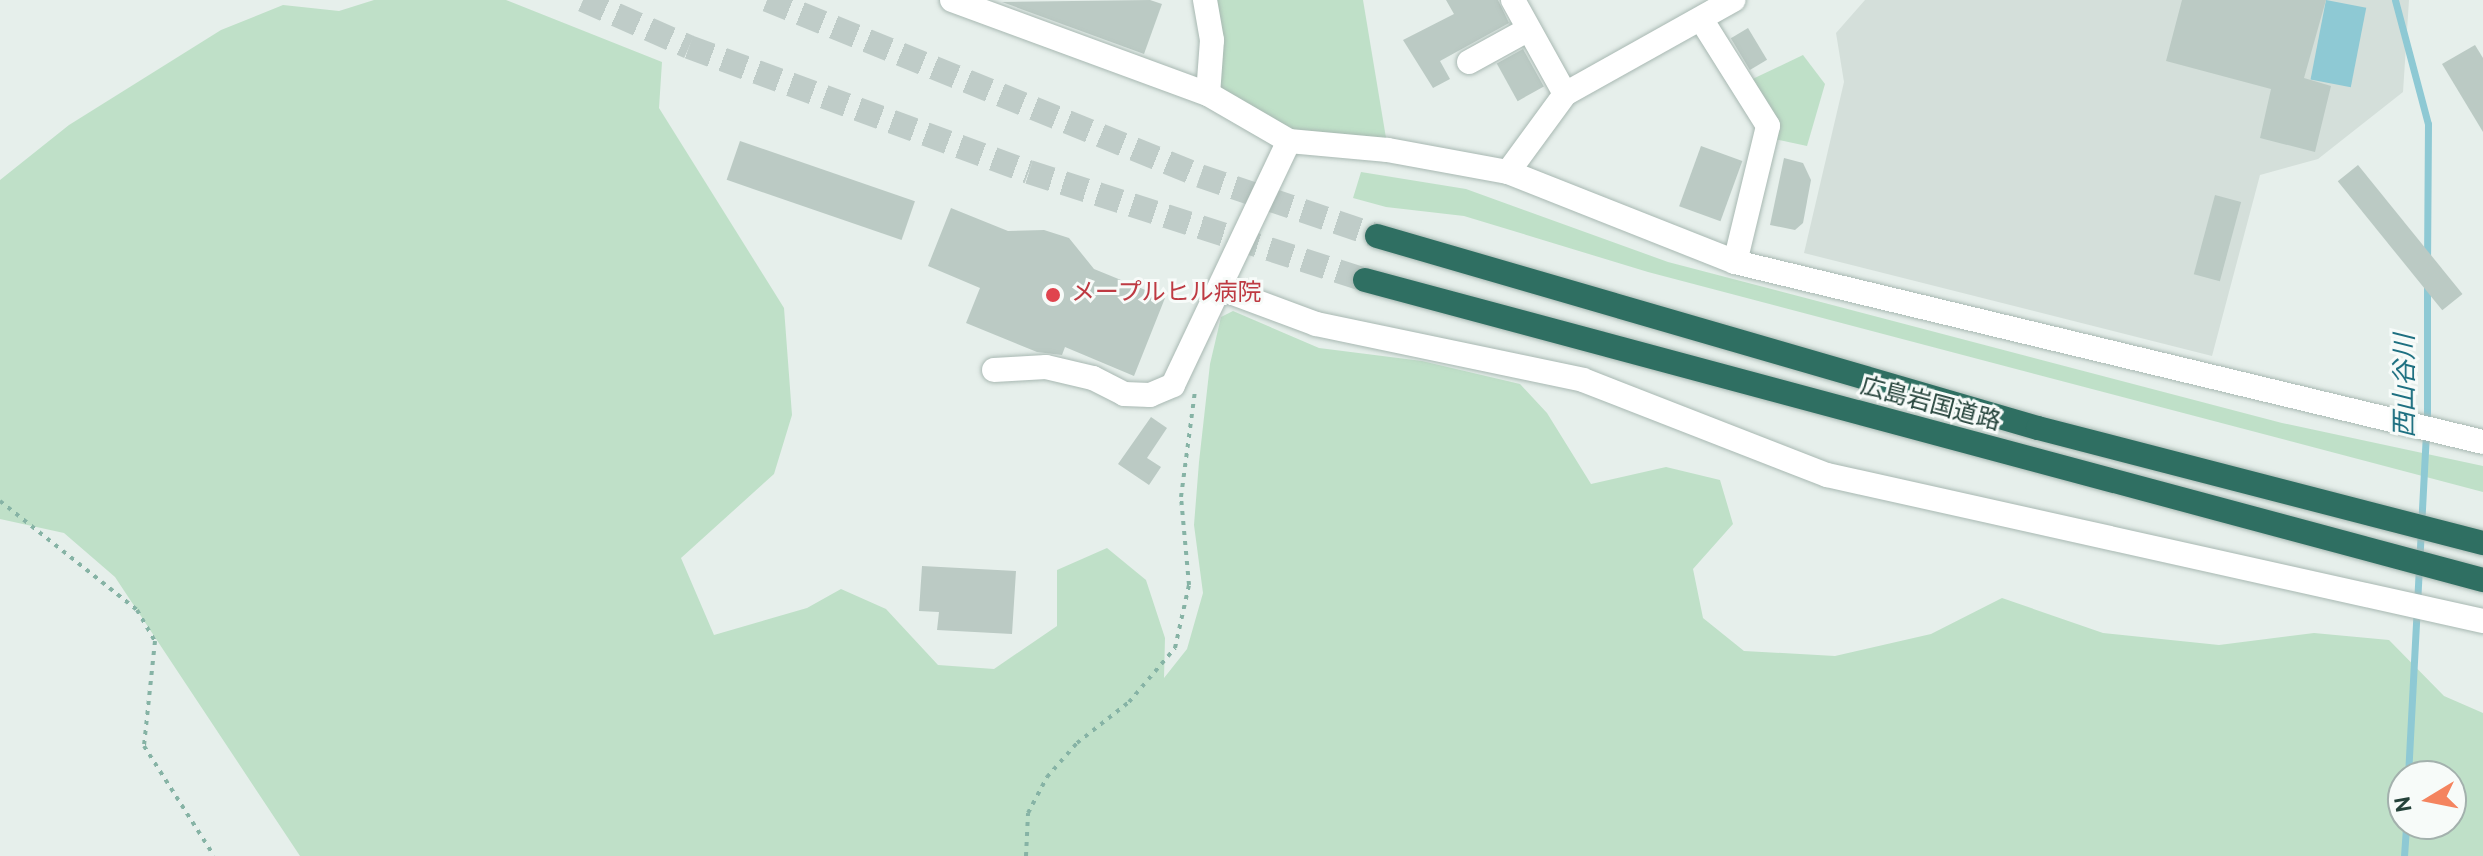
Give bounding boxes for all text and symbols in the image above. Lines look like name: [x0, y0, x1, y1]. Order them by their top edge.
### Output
place label: メープルヒル病院: [1071, 281, 1263, 309]
marker: メープルヒル病院: [1042, 284, 1064, 306]
water label: 西山谷川: [2391, 334, 2423, 438]
street label: 広島岩国道路: [1857, 373, 2003, 439]
north arrow: [2387, 760, 2467, 840]
text: N: [2390, 794, 2420, 814]

